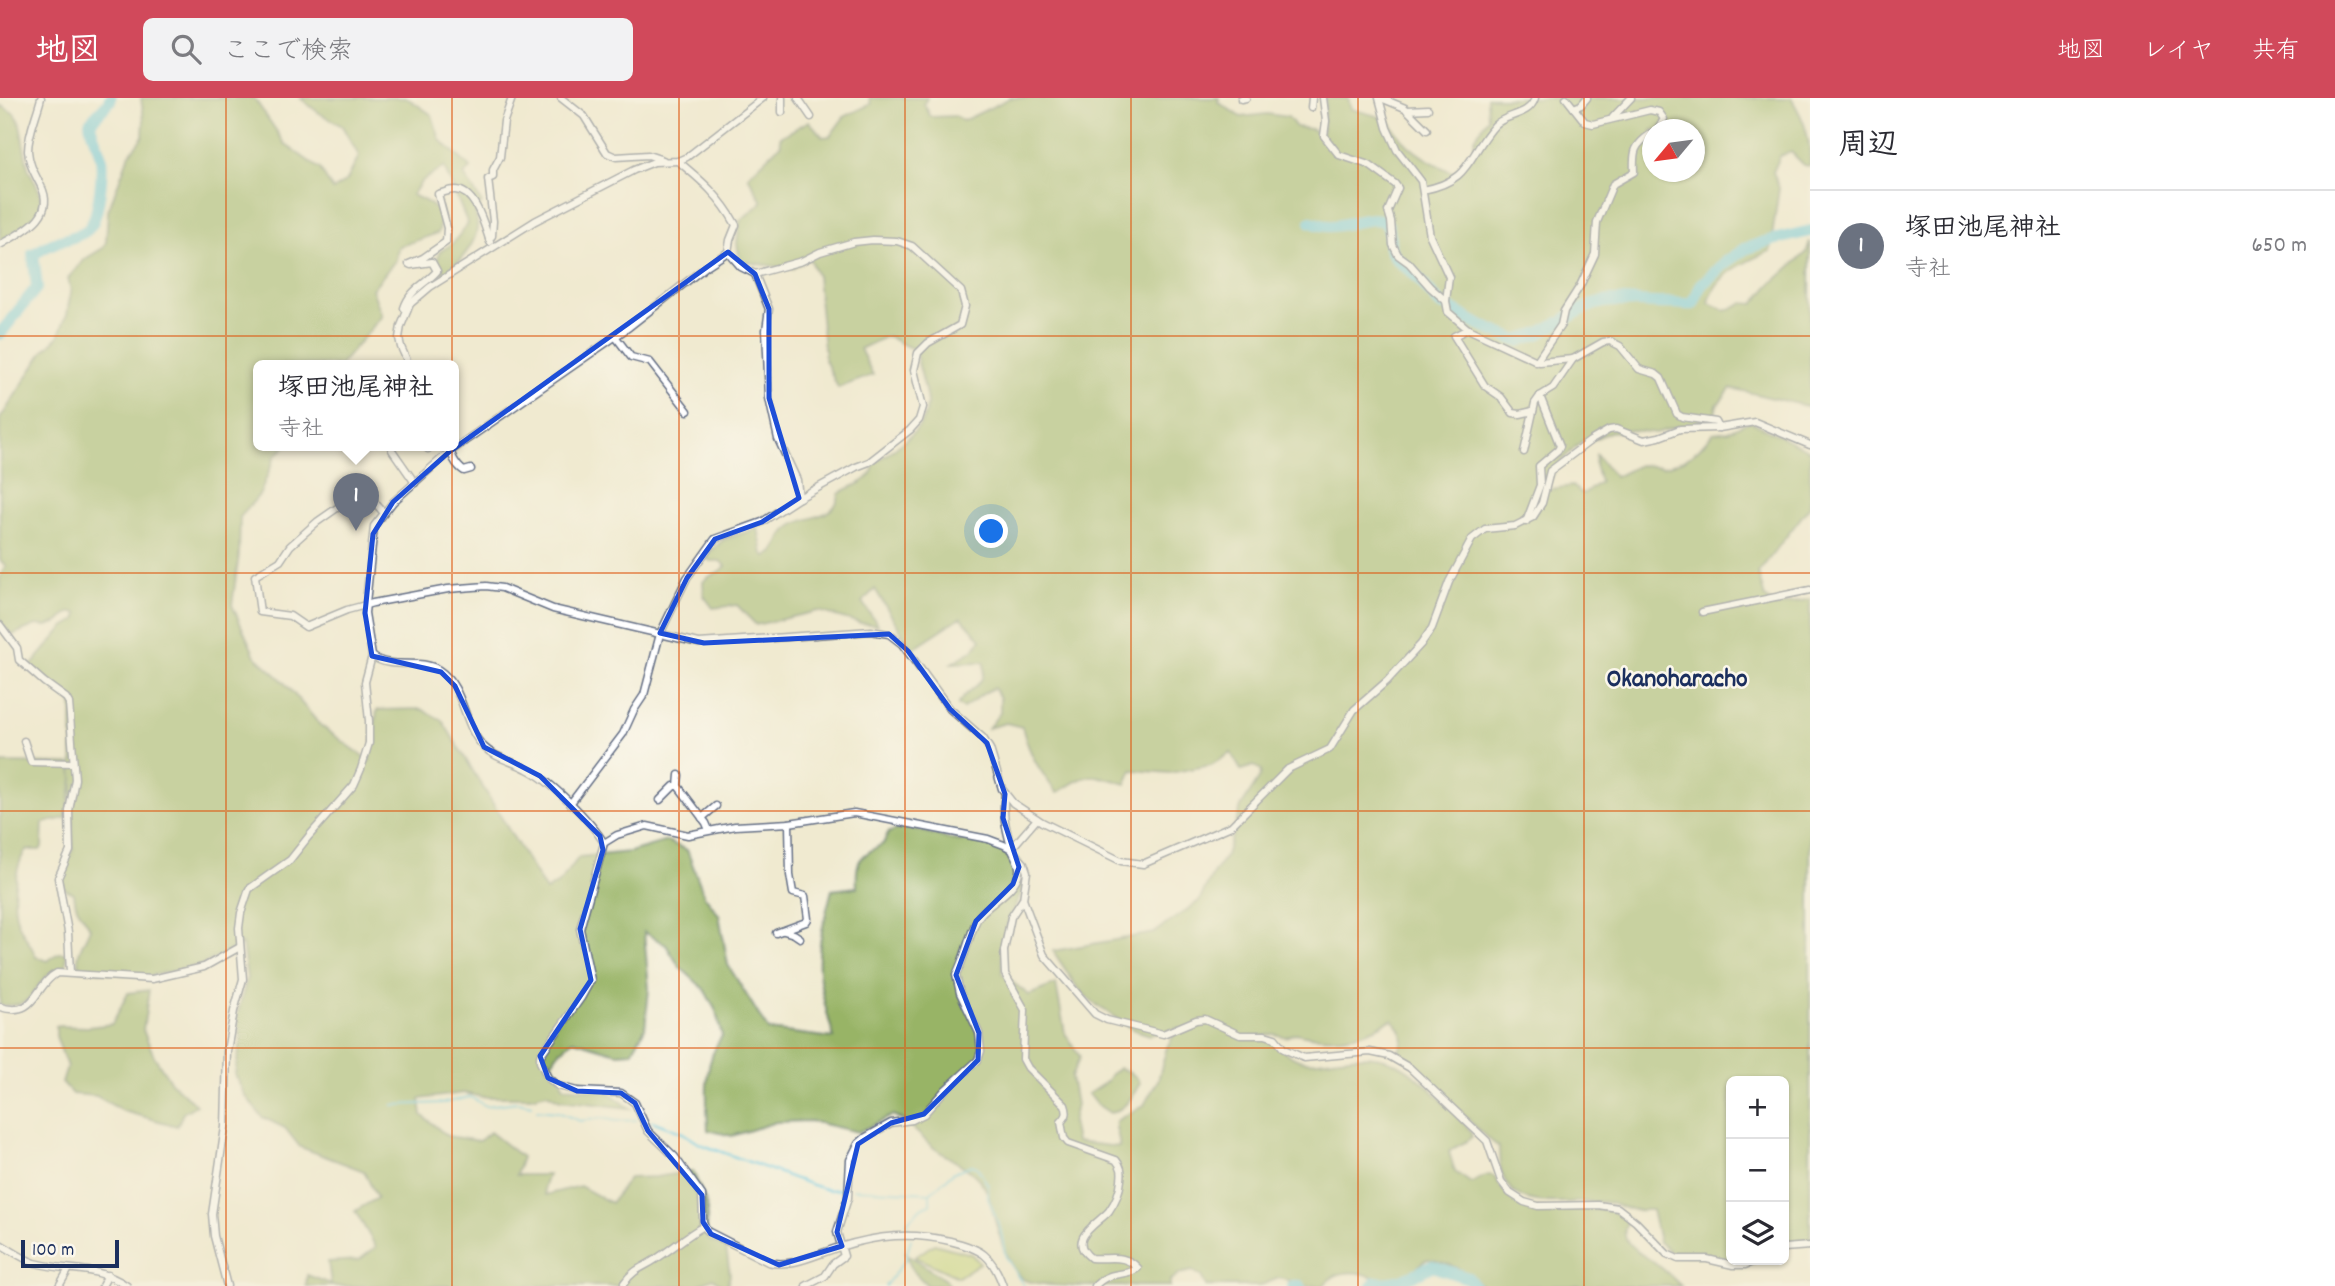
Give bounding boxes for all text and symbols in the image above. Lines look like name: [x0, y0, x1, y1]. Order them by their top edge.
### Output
search box: [143, 18, 633, 81]
text: 地図: [35, 30, 101, 77]
icon: search: [167, 30, 205, 68]
text: ここで検索: [223, 34, 353, 71]
text: 地図: [2057, 35, 2105, 69]
text: レイヤ: [2143, 35, 2214, 69]
text: 共有: [2252, 35, 2300, 69]
north arrow: [1642, 119, 1705, 182]
text: 周辺: [1838, 126, 1898, 169]
text: 塚田池尾神社: [1905, 211, 2061, 248]
text: 1: [1858, 230, 1864, 263]
text: 650 m: [2251, 230, 2307, 263]
text: 寺社: [1905, 254, 1951, 287]
popup: [253, 360, 459, 451]
text: 塚田池尾神社: [278, 371, 434, 408]
text: 寺社: [278, 414, 324, 447]
pin: 1: [333, 473, 379, 531]
your location: [974, 514, 1008, 548]
district label: Okanoharacho: [1606, 662, 1748, 699]
map controls: [1726, 1076, 1789, 1265]
button: +: [1726, 1076, 1789, 1139]
button: −: [1726, 1139, 1789, 1202]
button: layers: [1726, 1202, 1789, 1265]
scale bar: [21, 1237, 119, 1269]
text: 100 m: [32, 1238, 74, 1265]

